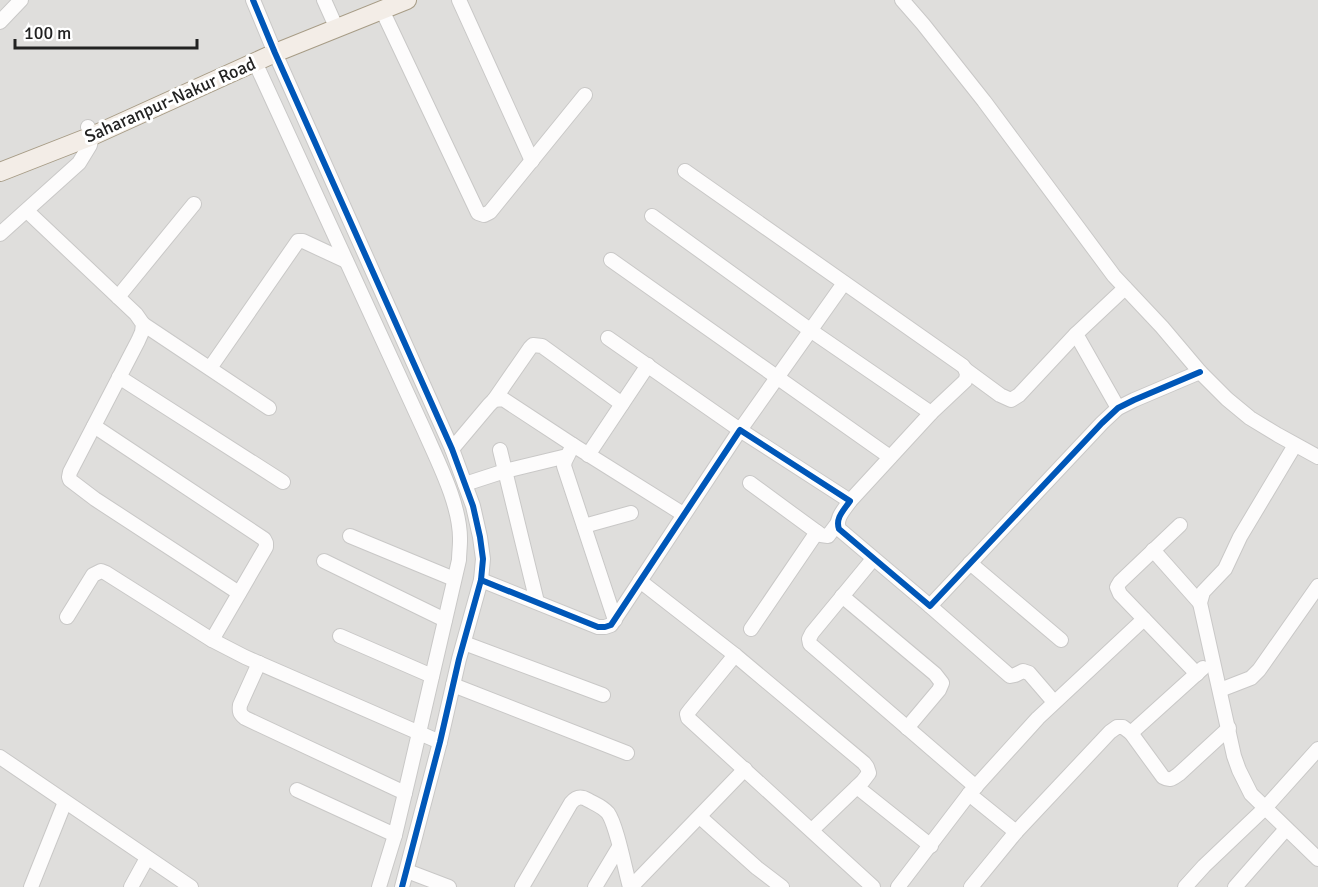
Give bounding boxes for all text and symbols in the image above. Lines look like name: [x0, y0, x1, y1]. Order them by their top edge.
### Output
scale bar: [15, 12, 196, 50]
text: 100 m: [24, 22, 71, 44]
street label: Saharanpur-Nakur Road: [81, 52, 259, 148]

